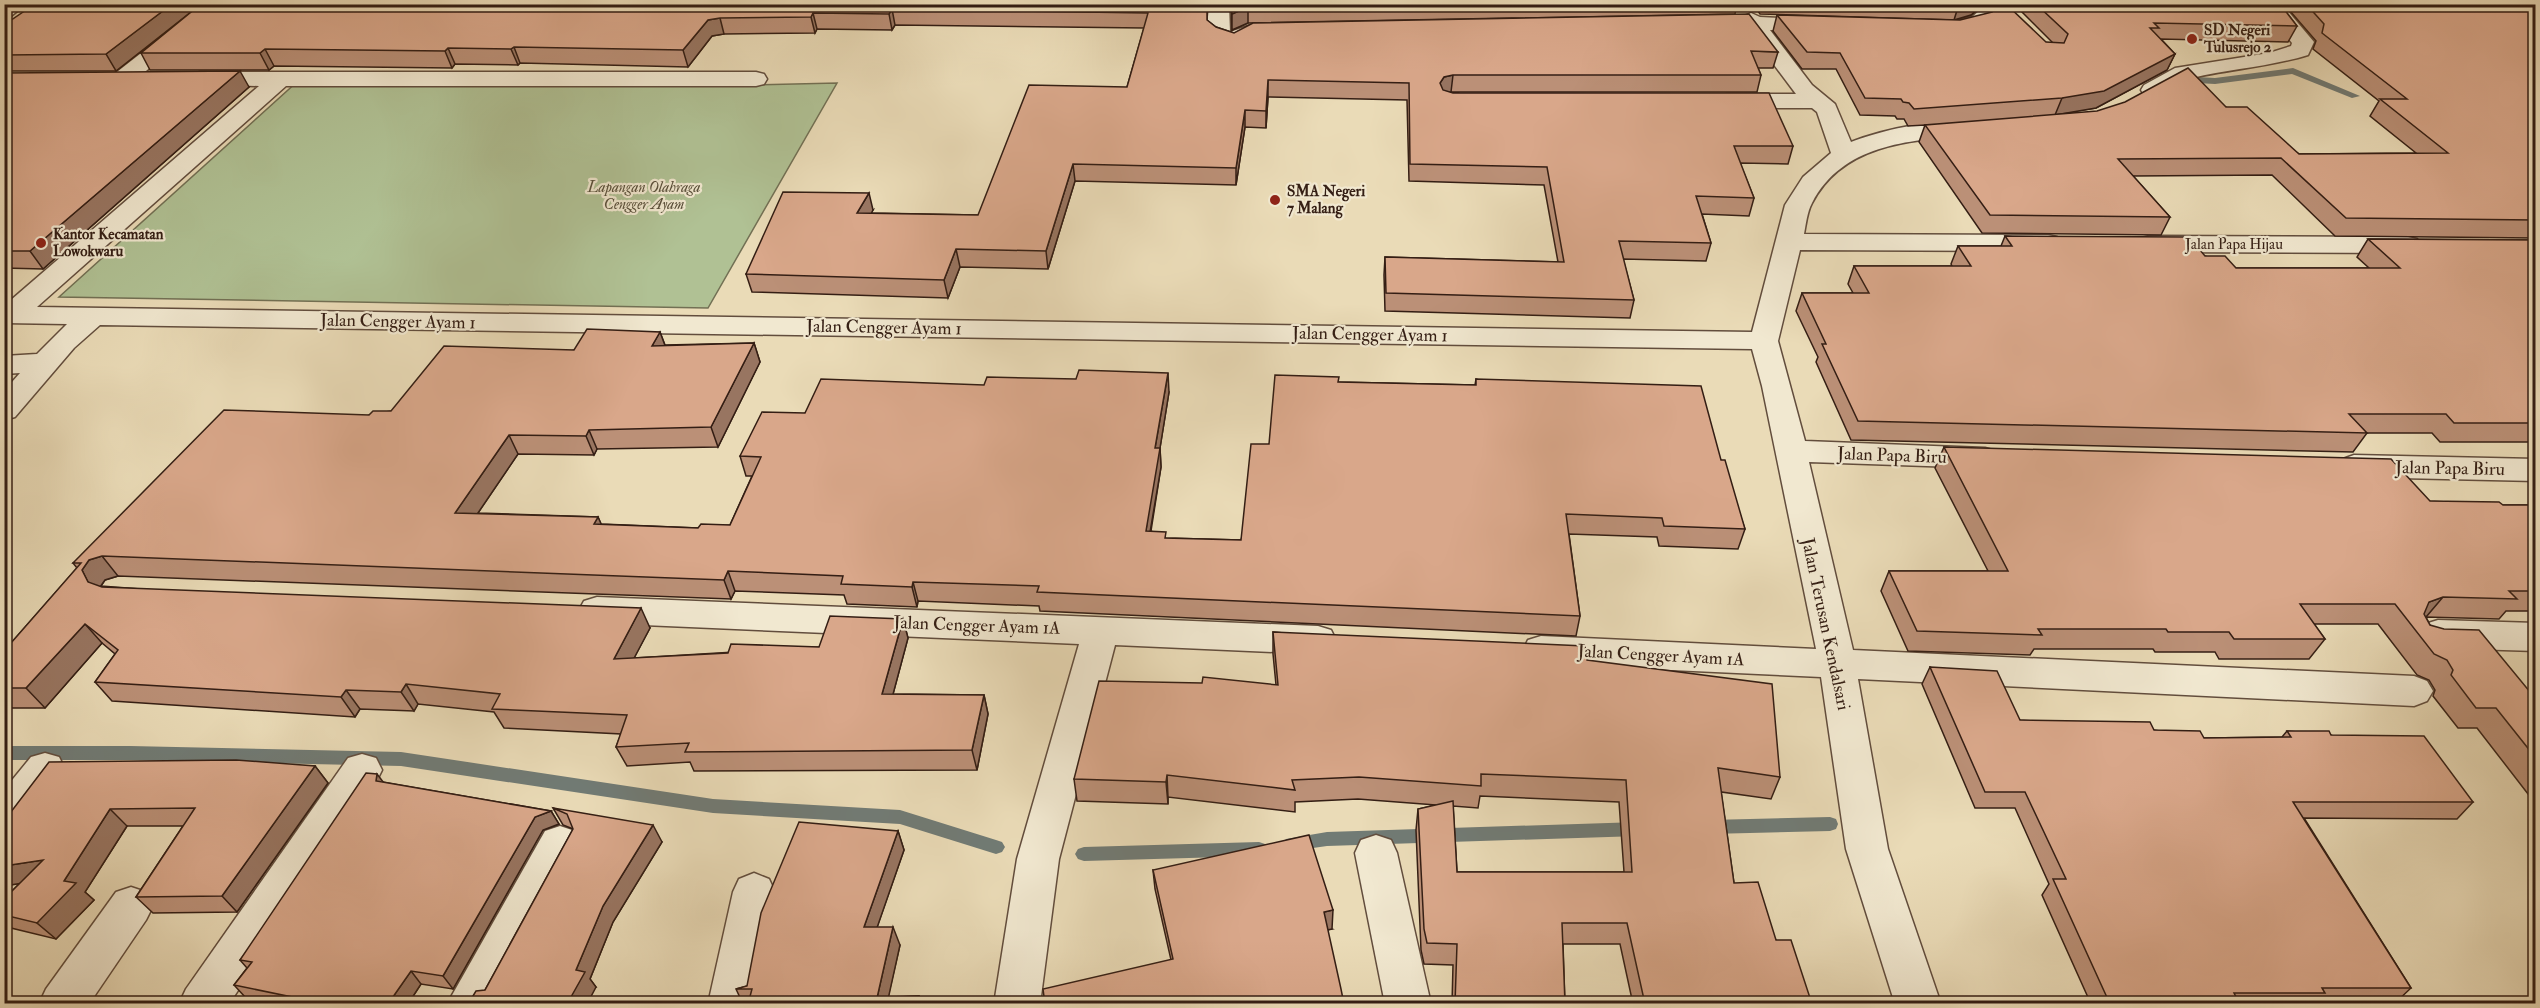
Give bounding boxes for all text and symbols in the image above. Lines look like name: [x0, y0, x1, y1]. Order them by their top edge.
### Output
place label: SD Negeri Tulusrejo 2: [2203, 21, 2272, 57]
marker: SD Negeri Tulusrejo 2: [2185, 32, 2199, 46]
park label: Lapangan Olahraga Cengger Ayam: [586, 178, 701, 214]
place label: SMA Negeri 7 Malang: [1287, 182, 1365, 219]
marker: SMA Negeri 7 Malang: [1268, 193, 1282, 207]
place label: Kantor Kecamatan Lowokwaru: [53, 225, 164, 261]
street label: Jalan Papa Hijau: [2184, 235, 2283, 255]
marker: Kantor Kecamatan Lowokwaru: [34, 236, 48, 250]
street label: Jalan Cengger Ayam 1: [319, 309, 476, 334]
street label: Jalan Cengger Ayam 1: [805, 315, 962, 340]
street label: Jalan Cengger Ayam 1: [1291, 322, 1448, 347]
street label: Jalan Papa Biru: [1836, 442, 1947, 469]
street label: Jalan Papa Biru: [2394, 456, 2505, 481]
street label: Jalan Terusan Kendalsari: [1796, 535, 1855, 713]
street label: Jalan Cengger Ayam 1A: [892, 611, 1061, 640]
street label: Jalan Cengger Ayam 1A: [1576, 640, 1746, 671]

